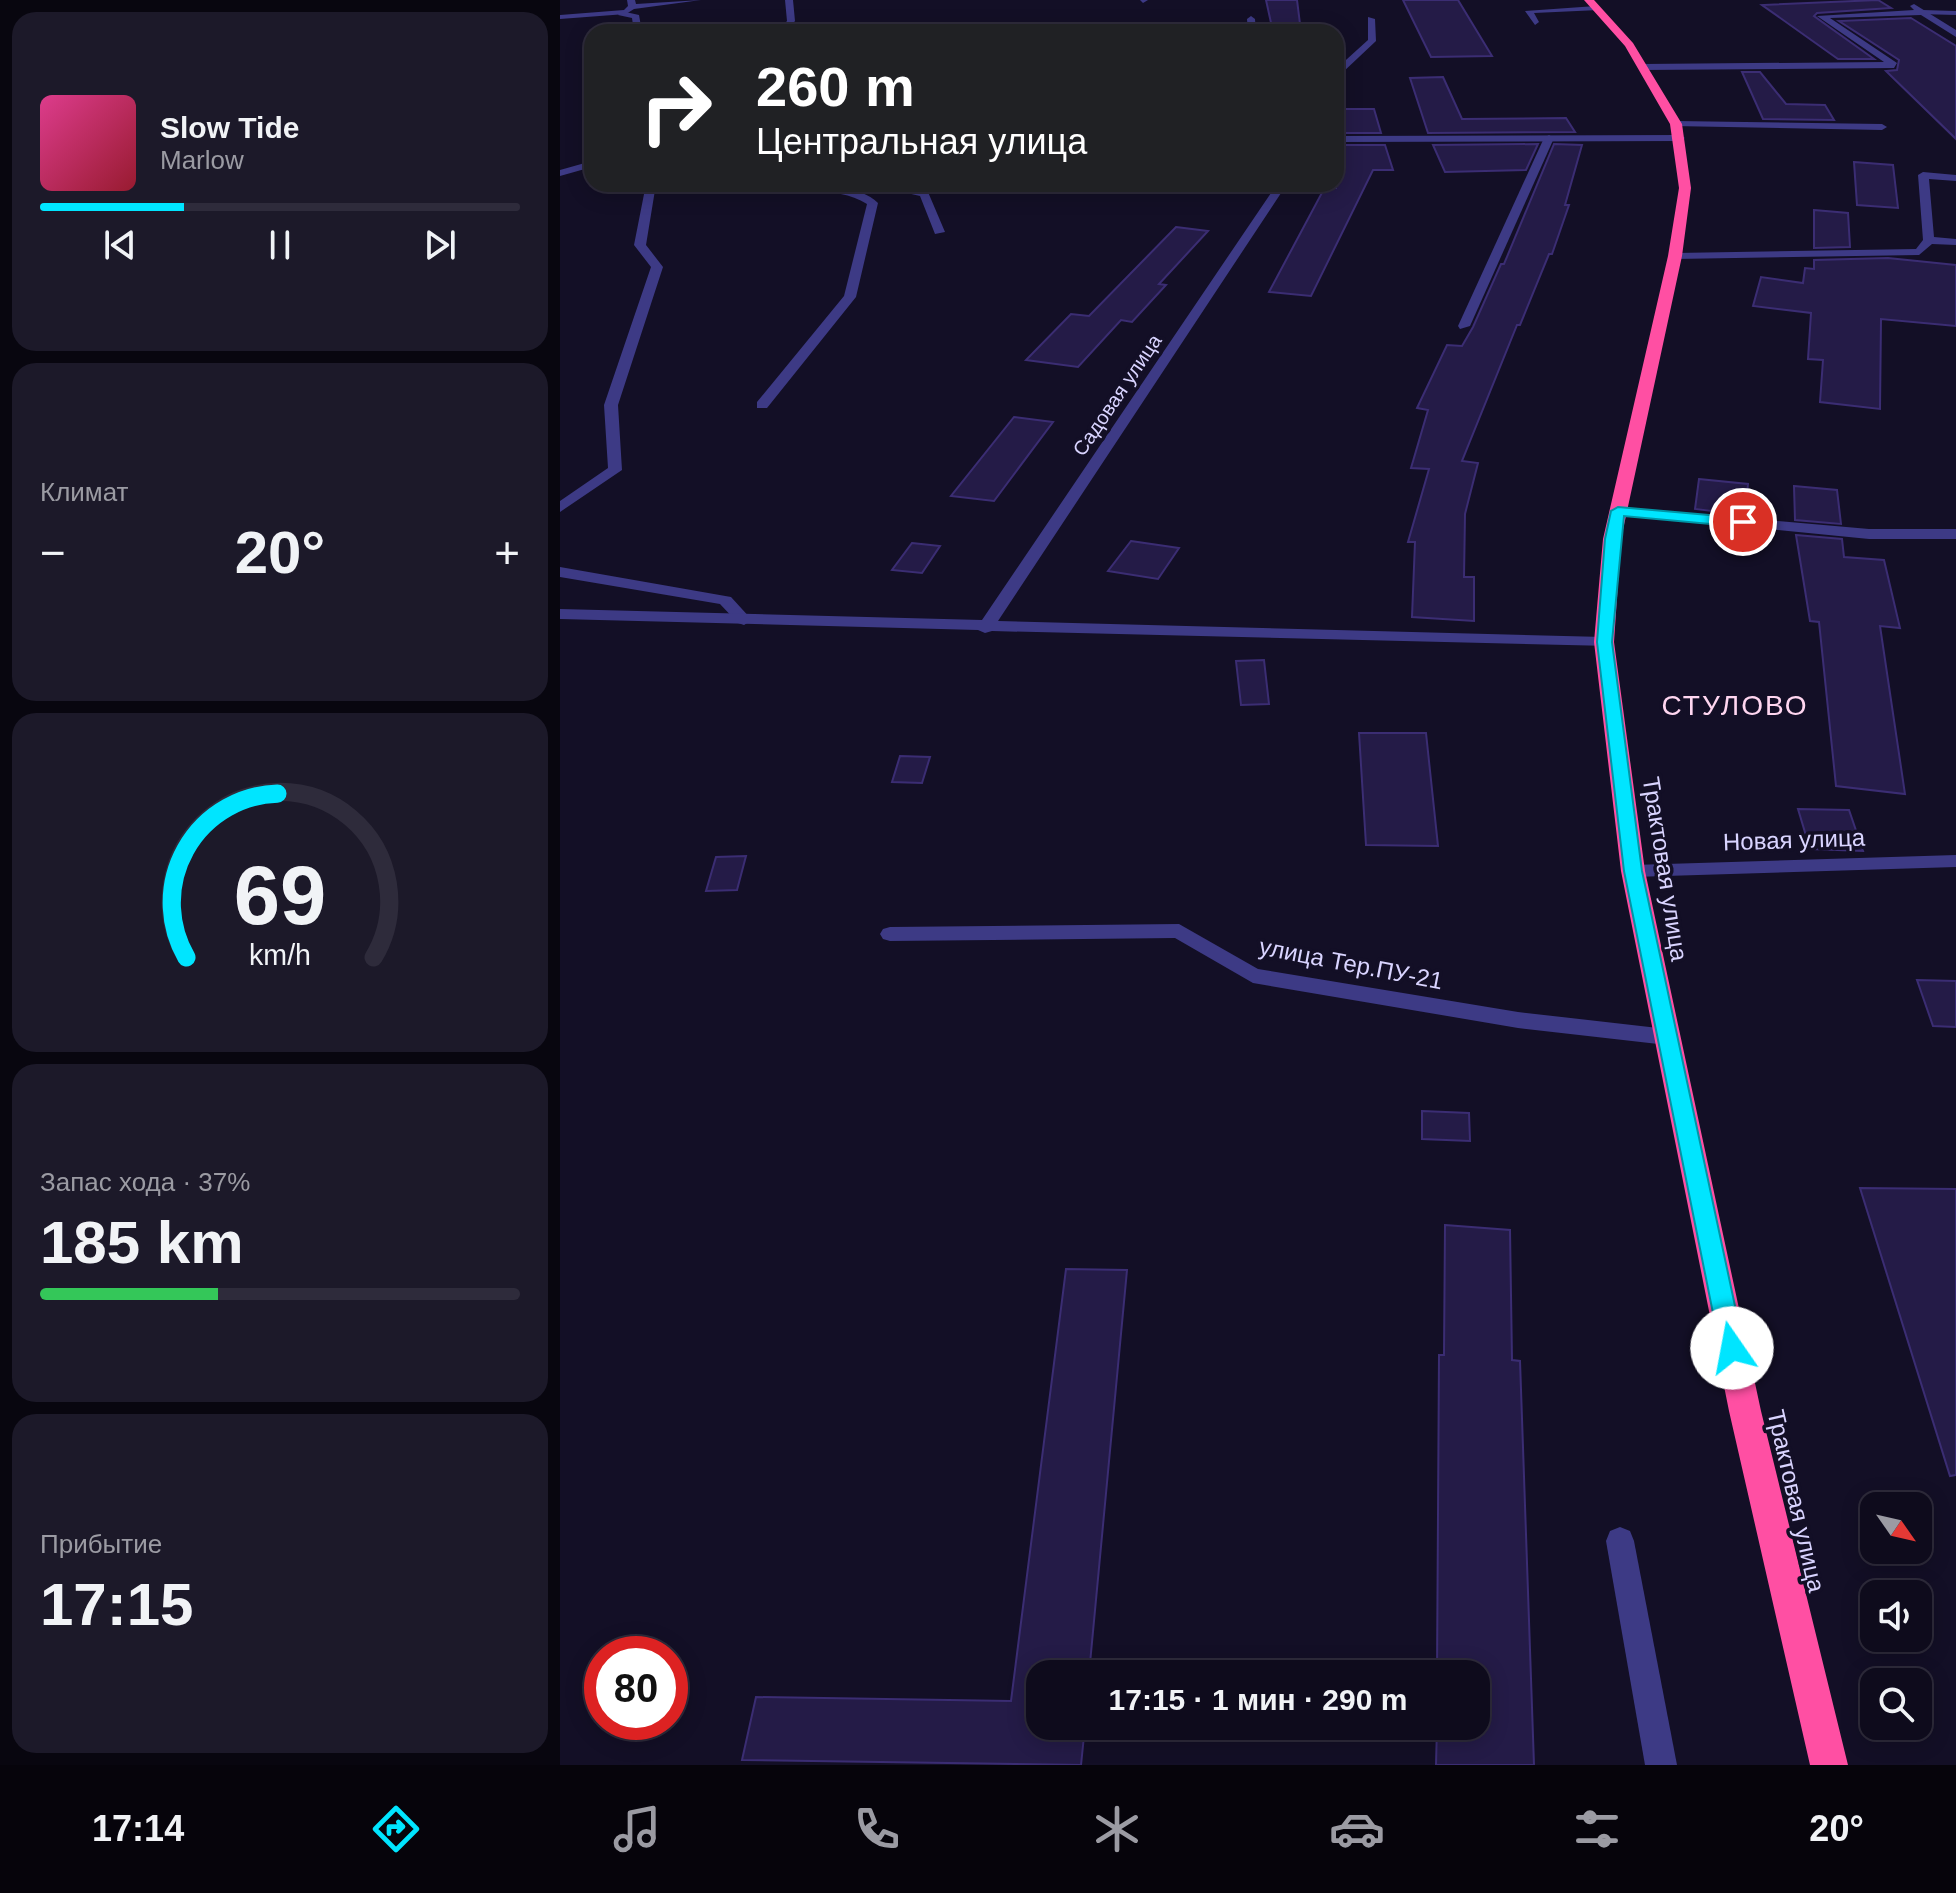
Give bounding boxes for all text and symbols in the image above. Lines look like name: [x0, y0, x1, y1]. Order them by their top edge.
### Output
text: 260 m: [756, 55, 915, 118]
icon: right: [624, 56, 728, 160]
text: Slow Tide: [160, 111, 299, 144]
text: Центральная улица: [756, 121, 1087, 162]
text: Marlow: [160, 145, 244, 175]
icon: previous: [98, 223, 142, 267]
icon: pause: [258, 223, 302, 267]
icon: next: [418, 223, 462, 267]
street label: Садовая улица: [1068, 329, 1166, 460]
text: Климат: [40, 477, 129, 507]
pin: [1709, 488, 1777, 556]
icon: arrive: [1721, 500, 1765, 544]
text: 20°: [235, 519, 325, 586]
text: −: [40, 528, 66, 577]
text: +: [494, 528, 520, 577]
district label: СТУЛОВО: [1662, 690, 1808, 721]
street label: Трактовая улица: [1638, 775, 1694, 964]
street label: Новая улица: [1722, 824, 1866, 855]
text: 69: [234, 849, 326, 942]
street label: улица Тер.ПУ-21: [1257, 932, 1445, 995]
text: km/h: [249, 940, 311, 972]
text: Запас хода · 37%: [40, 1167, 250, 1197]
text: 185 km: [40, 1209, 244, 1276]
position arrow: [1690, 1306, 1774, 1390]
street label: Трактовая улица: [1762, 1407, 1831, 1595]
north arrow: [1860, 1492, 1932, 1564]
map controls: [1860, 1492, 1932, 1740]
text: Прибытие: [40, 1529, 162, 1559]
text: 17:15: [40, 1571, 193, 1638]
button: sound: [1860, 1580, 1932, 1652]
speed limit sign: 80: [584, 1636, 688, 1740]
button: search: [1860, 1668, 1932, 1740]
text: 17:15 · 1 мин · 290 m: [1109, 1683, 1407, 1716]
icon: directions: [368, 1801, 424, 1857]
icon: music: [609, 1801, 665, 1857]
icon: phone: [849, 1801, 905, 1857]
icon: climate: [1089, 1801, 1145, 1857]
icon: car: [1329, 1801, 1385, 1857]
icon: filters: [1569, 1801, 1625, 1857]
text: 17:14: [92, 1808, 184, 1849]
text: 20°: [1809, 1808, 1864, 1849]

